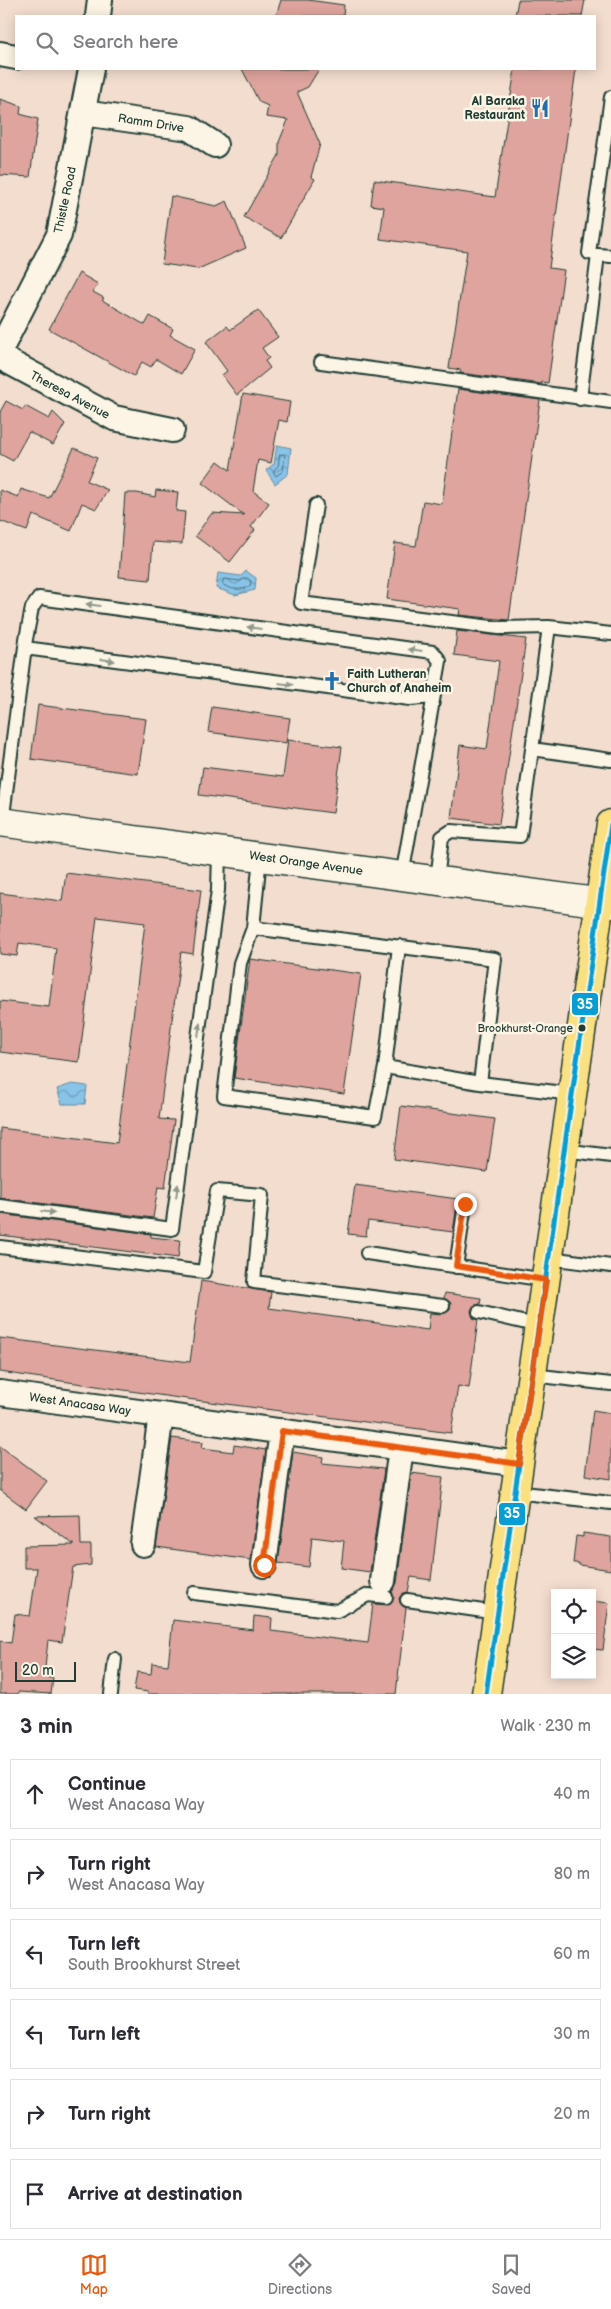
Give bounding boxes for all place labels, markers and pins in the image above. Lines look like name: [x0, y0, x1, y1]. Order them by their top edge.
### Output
place label: Al Baraka Restaurant: [464, 94, 525, 123]
restaurant icon: Al Baraka Restaurant: [529, 97, 551, 119]
place label: Faith Lutheran Church of Anaheim: [347, 667, 451, 696]
church icon: Faith Lutheran Church of Anaheim: [321, 670, 343, 692]
place label: Brookhurst-Orange: [477, 1022, 573, 1035]
marker: Brookhurst-Orange: [577, 1023, 587, 1033]

